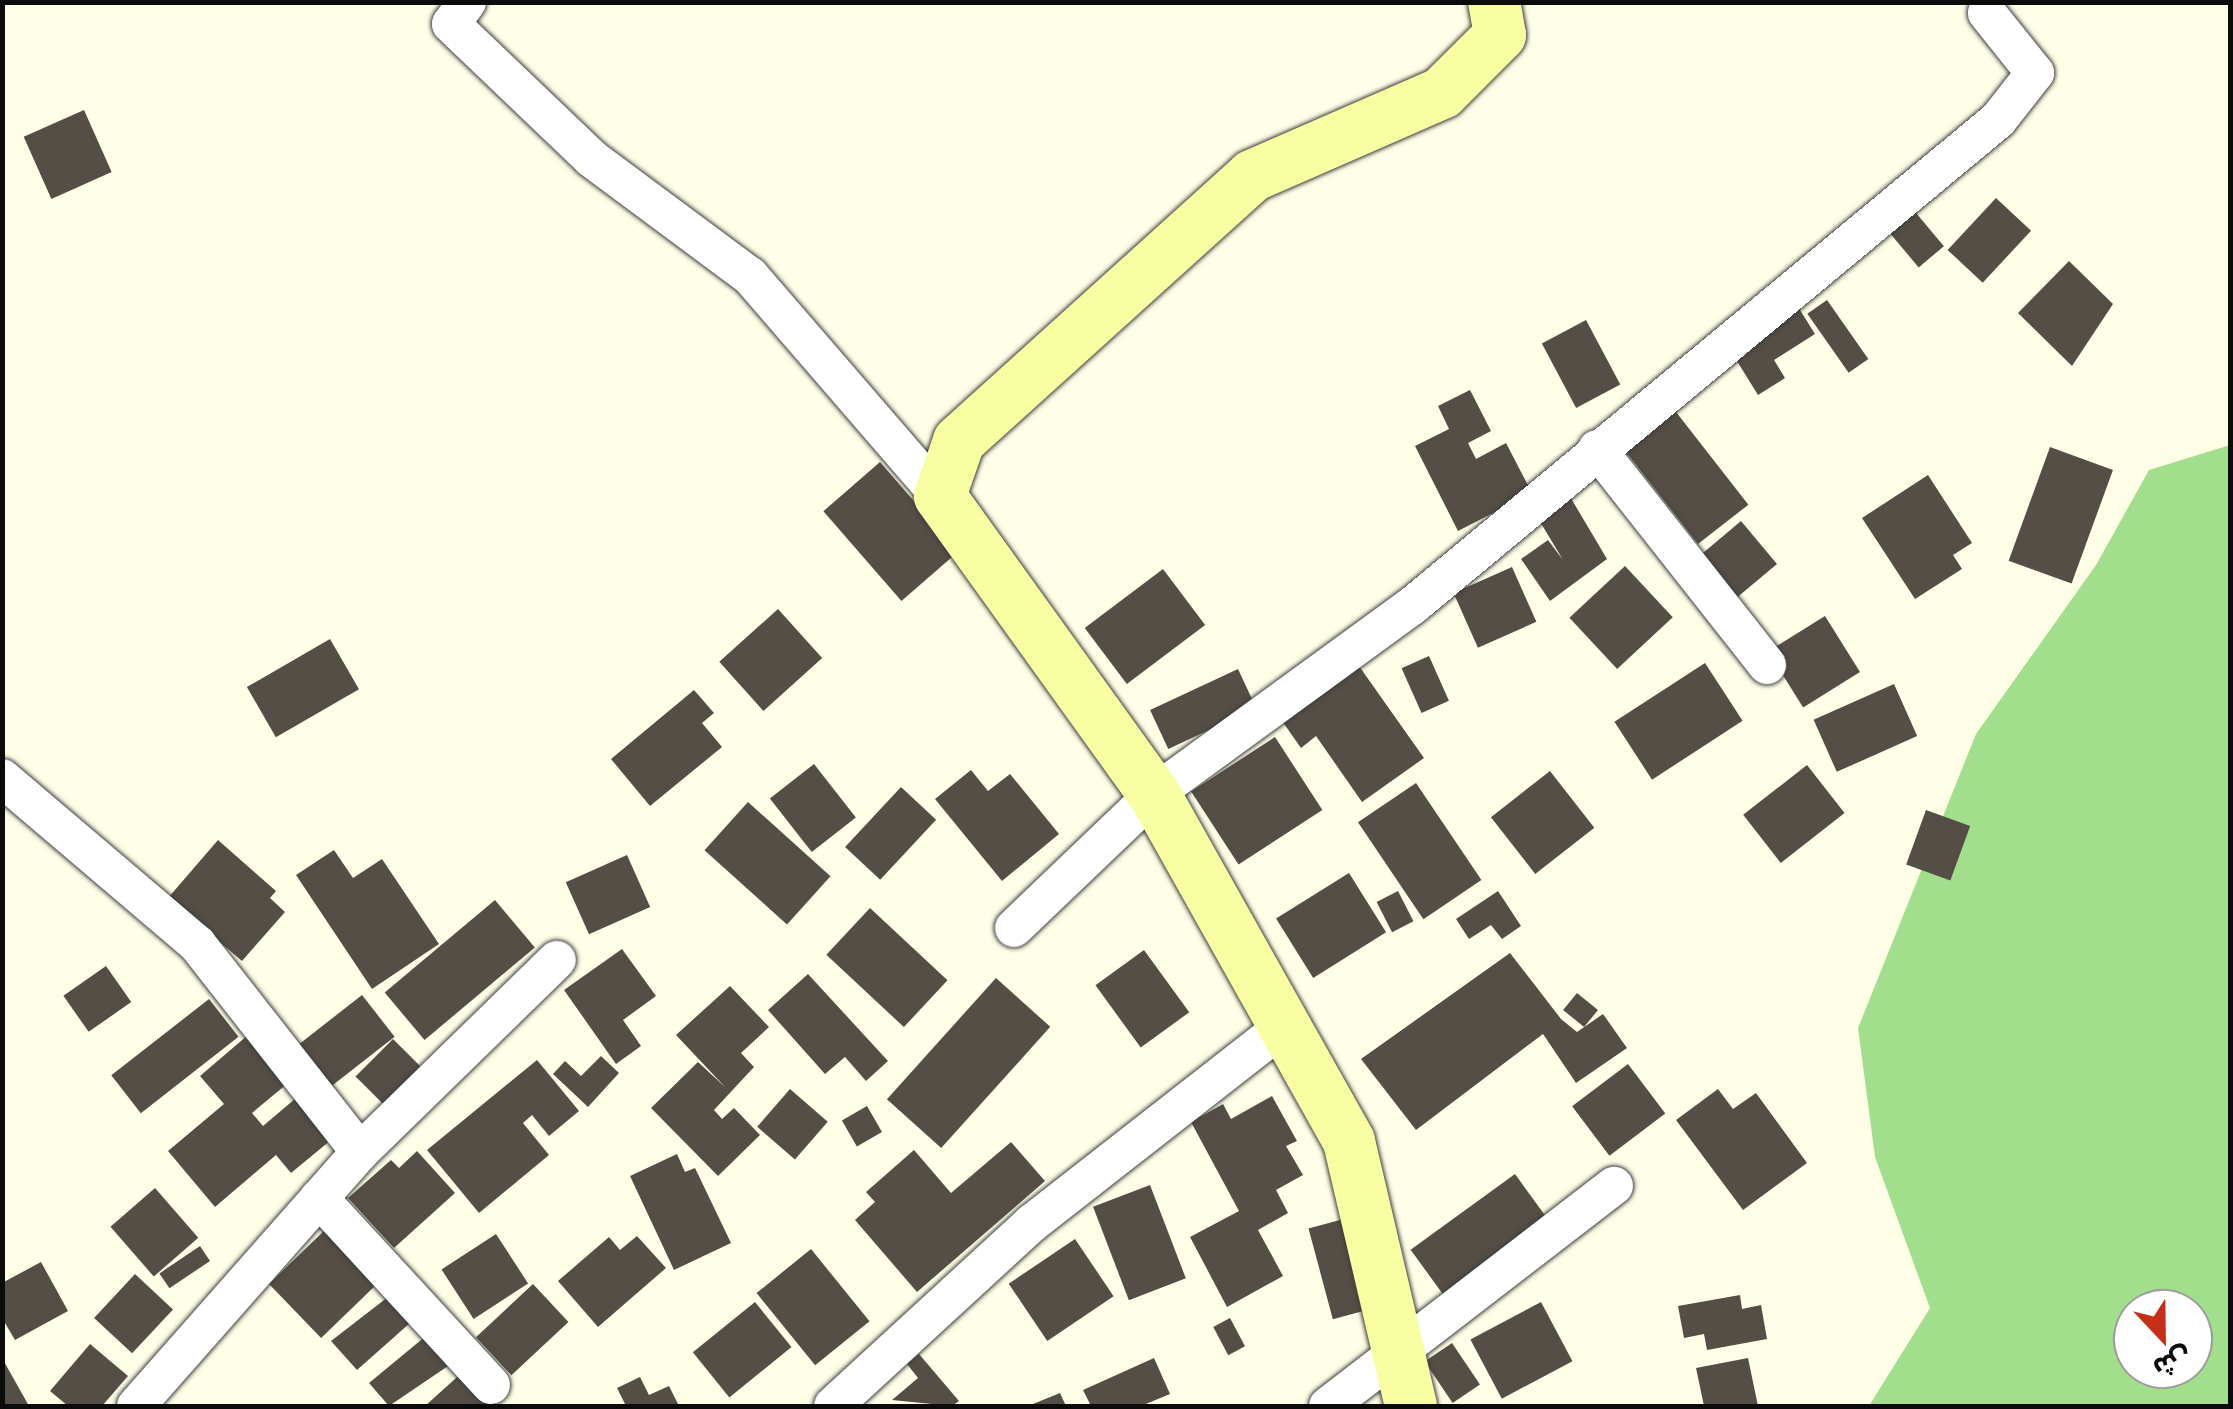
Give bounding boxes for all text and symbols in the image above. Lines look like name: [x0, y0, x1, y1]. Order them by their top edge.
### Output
north arrow: [2113, 1289, 2213, 1389]
text: ش: [2148, 1338, 2199, 1392]

